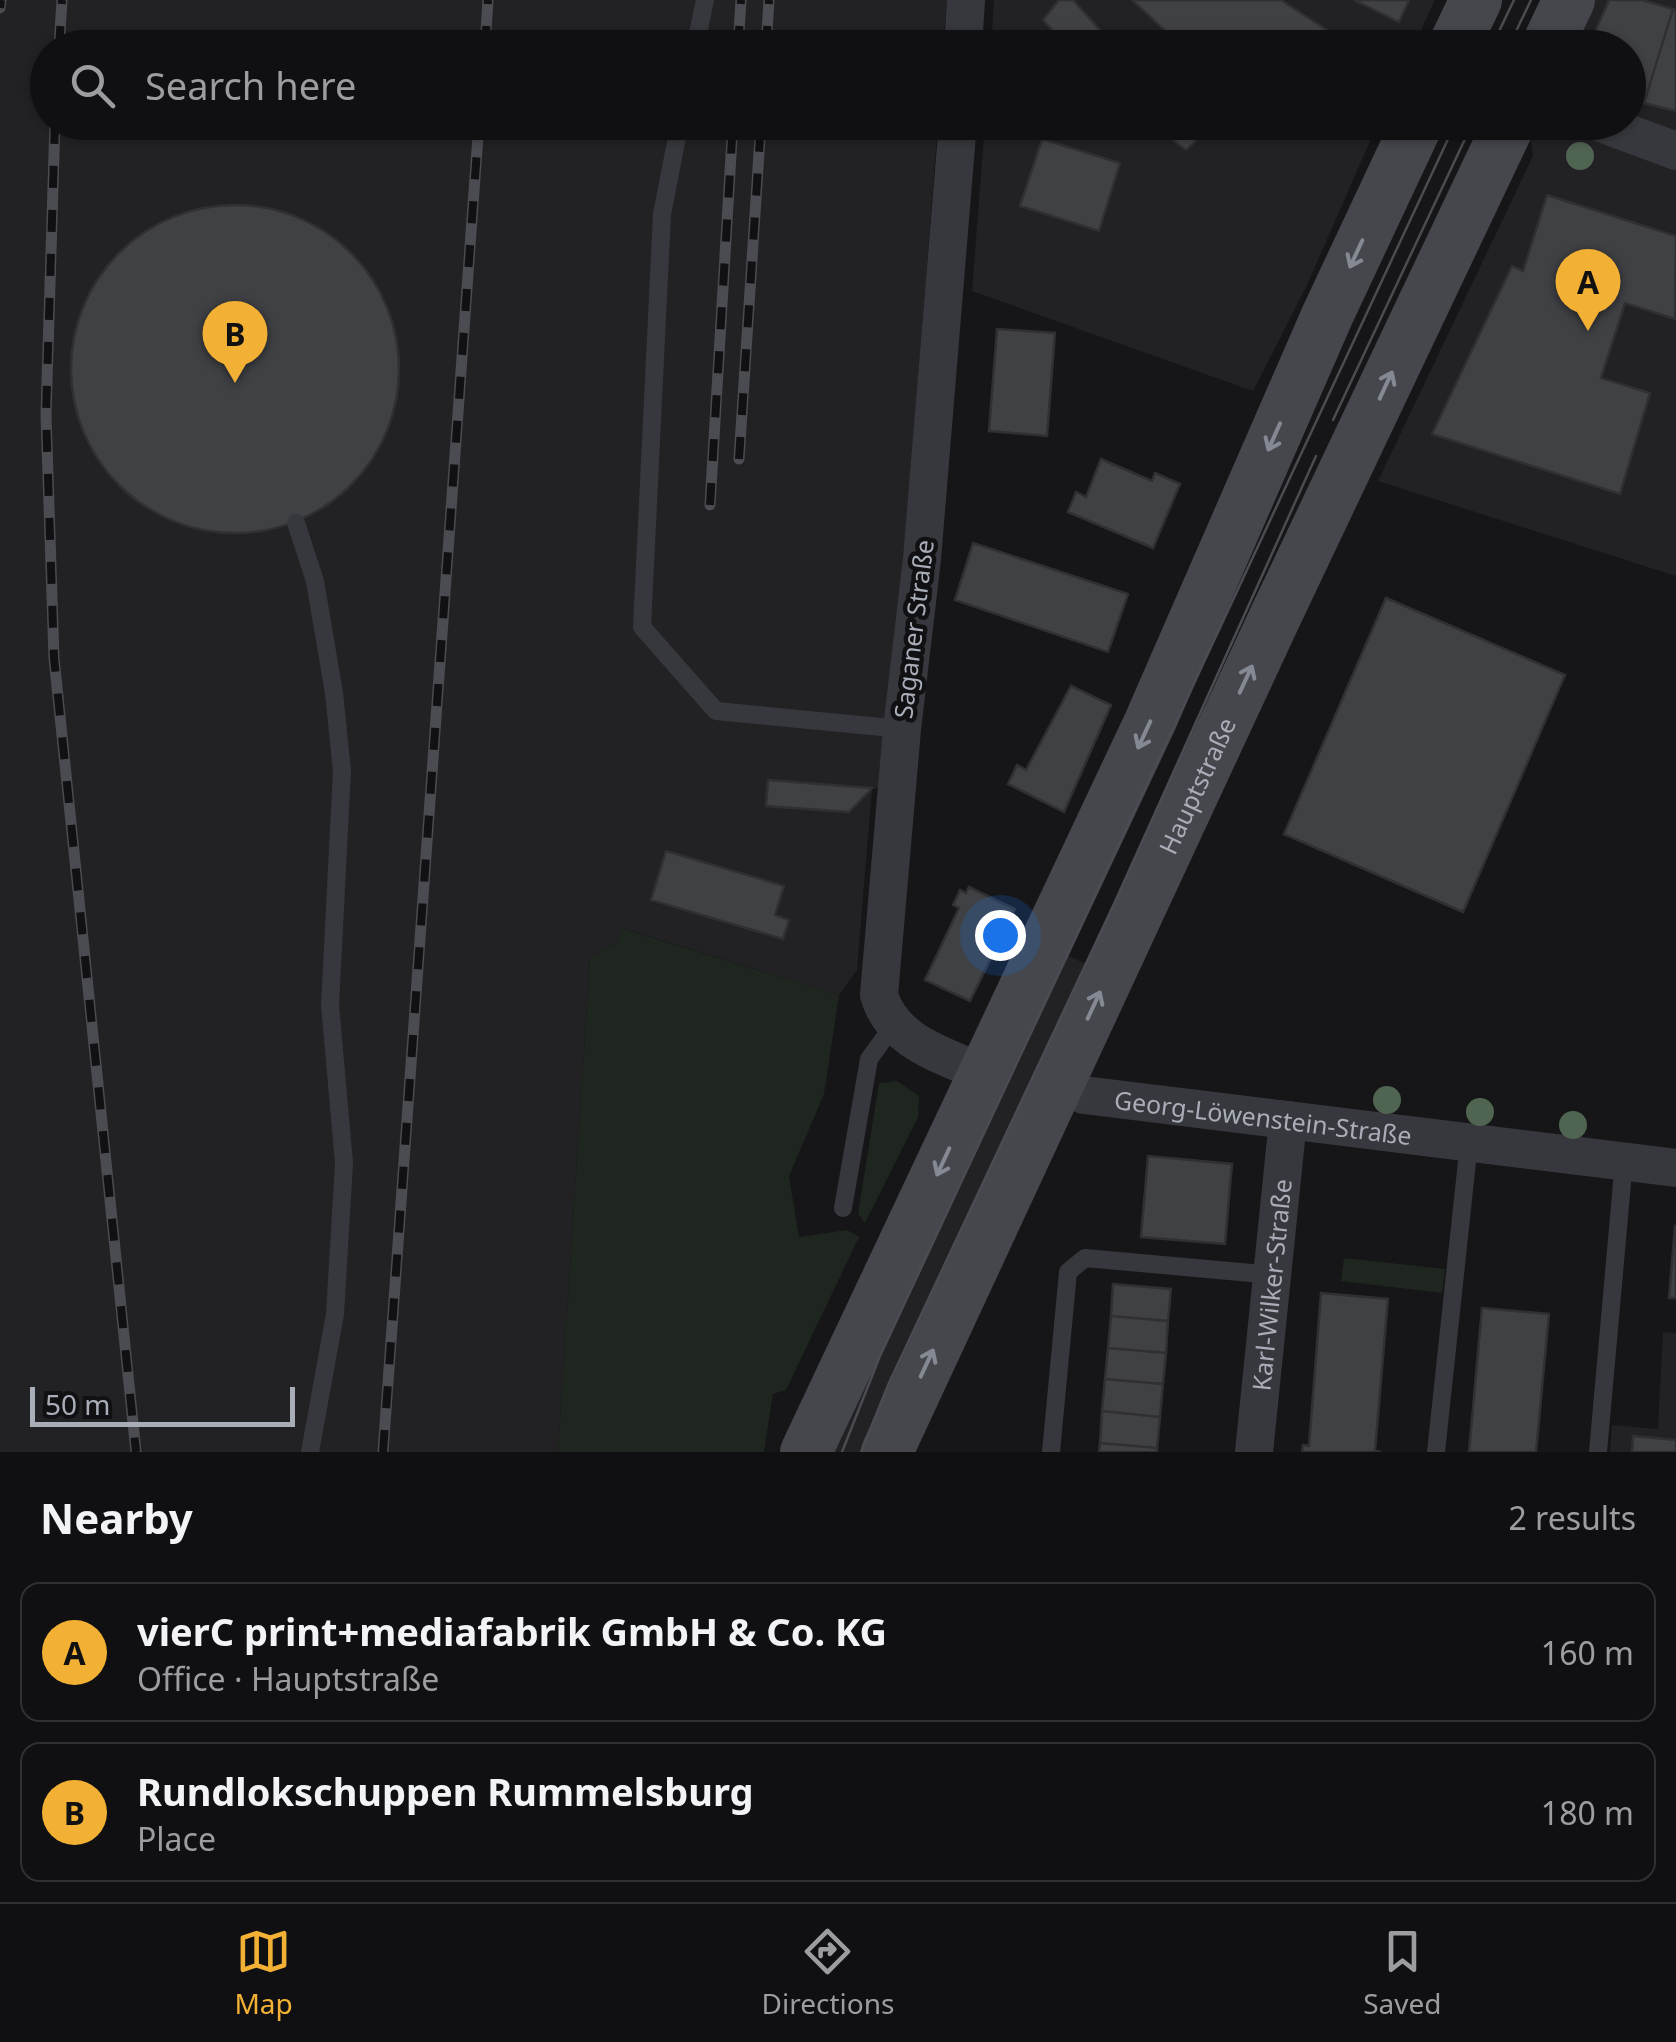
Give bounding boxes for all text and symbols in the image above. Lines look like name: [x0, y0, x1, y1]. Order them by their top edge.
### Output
search box: [30, 30, 1646, 140]
icon: search: [65, 58, 120, 113]
text: Search here: [145, 59, 356, 111]
one-way arrow: [1346, 238, 1365, 268]
pin: A: [1556, 248, 1620, 331]
pin: B: [202, 300, 268, 383]
one-way arrow: [1377, 371, 1396, 401]
one-way arrow: [1264, 421, 1282, 452]
street label: Saganer Straße: [885, 538, 941, 720]
one-way arrow: [1238, 665, 1257, 695]
street label: Hauptstraße: [1150, 712, 1243, 859]
one-way arrow: [1134, 719, 1153, 749]
your location: [975, 910, 1026, 961]
one-way arrow: [1086, 991, 1105, 1021]
street label: Georg-Löwenstein-Straße: [1112, 1082, 1414, 1152]
one-way arrow: [933, 1147, 952, 1177]
street label: Karl-Wilker-Straße: [1243, 1177, 1299, 1393]
one-way arrow: [918, 1349, 937, 1379]
scale bar: [30, 1382, 295, 1426]
text: 50 m: [45, 1385, 111, 1423]
text: Nearby: [40, 1489, 193, 1546]
text: 2 results: [1509, 1496, 1636, 1539]
text: vierC print+mediafabrik GmbH & Co. KG: [137, 1605, 887, 1657]
text: A: [63, 1631, 86, 1674]
text: 160 m: [1541, 1631, 1634, 1674]
text: Office · Hauptstraße: [137, 1657, 439, 1700]
text: Rundlokschuppen Rummelsburg: [137, 1765, 754, 1817]
text: B: [64, 1791, 85, 1834]
text: 180 m: [1541, 1791, 1634, 1834]
text: Place: [137, 1817, 216, 1860]
tab: Map: [234, 1924, 293, 2022]
tab: Directions: [762, 1924, 894, 2022]
tab: Saved: [1363, 1924, 1442, 2022]

